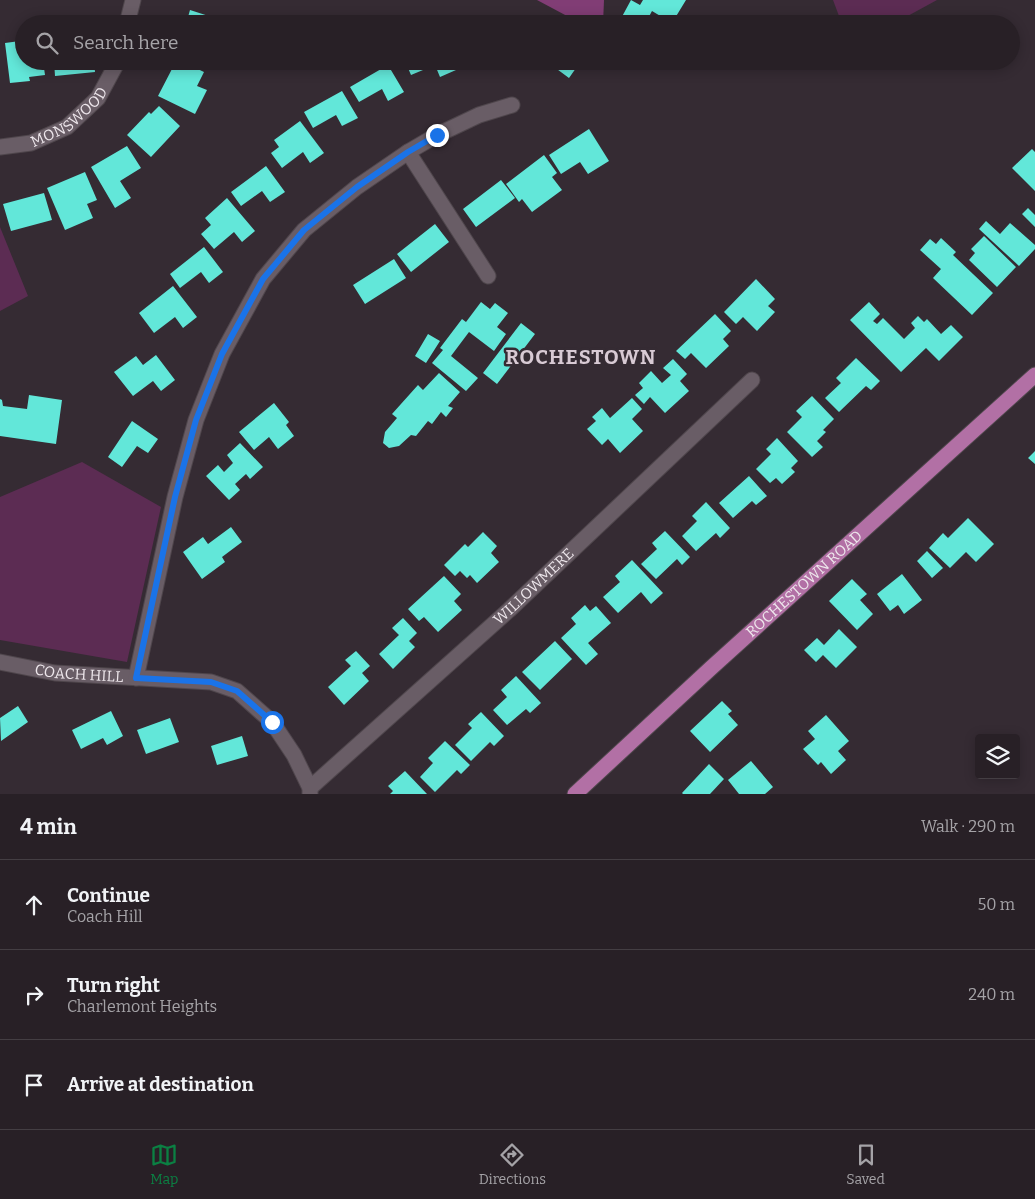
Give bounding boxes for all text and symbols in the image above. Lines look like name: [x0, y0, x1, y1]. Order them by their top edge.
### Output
search box: [15, 15, 1020, 70]
icon: search: [33, 29, 61, 57]
text: Search here: [73, 31, 178, 54]
street label: MONSWOOD: [28, 84, 111, 151]
route end: [426, 124, 449, 147]
district label: ROCHESTOWN: [506, 345, 656, 369]
street label: ROCHESTOWN ROAD: [742, 527, 866, 641]
street label: WILLOWMERE: [490, 544, 578, 629]
street label: COACH HILL: [33, 660, 124, 686]
route start: [261, 711, 284, 734]
map controls: [975, 734, 1020, 779]
button: layers: [975, 734, 1020, 779]
text: 4 min: [20, 814, 77, 840]
text: Walk · 290 m: [921, 817, 1015, 836]
text: Continue: [67, 884, 150, 907]
icon: ahead: [20, 891, 48, 919]
text: 50 m: [978, 895, 1015, 914]
text: Coach Hill: [67, 907, 143, 926]
text: Turn right: [67, 974, 160, 997]
icon: right: [20, 981, 48, 1009]
text: 240 m: [968, 985, 1015, 1004]
text: Charlemont Heights: [67, 997, 217, 1016]
icon: arrive: [20, 1071, 48, 1099]
text: Arrive at destination: [67, 1073, 254, 1096]
tab: Map: [150, 1141, 178, 1188]
tab: Directions: [479, 1141, 546, 1188]
tab: Saved: [846, 1141, 885, 1188]

